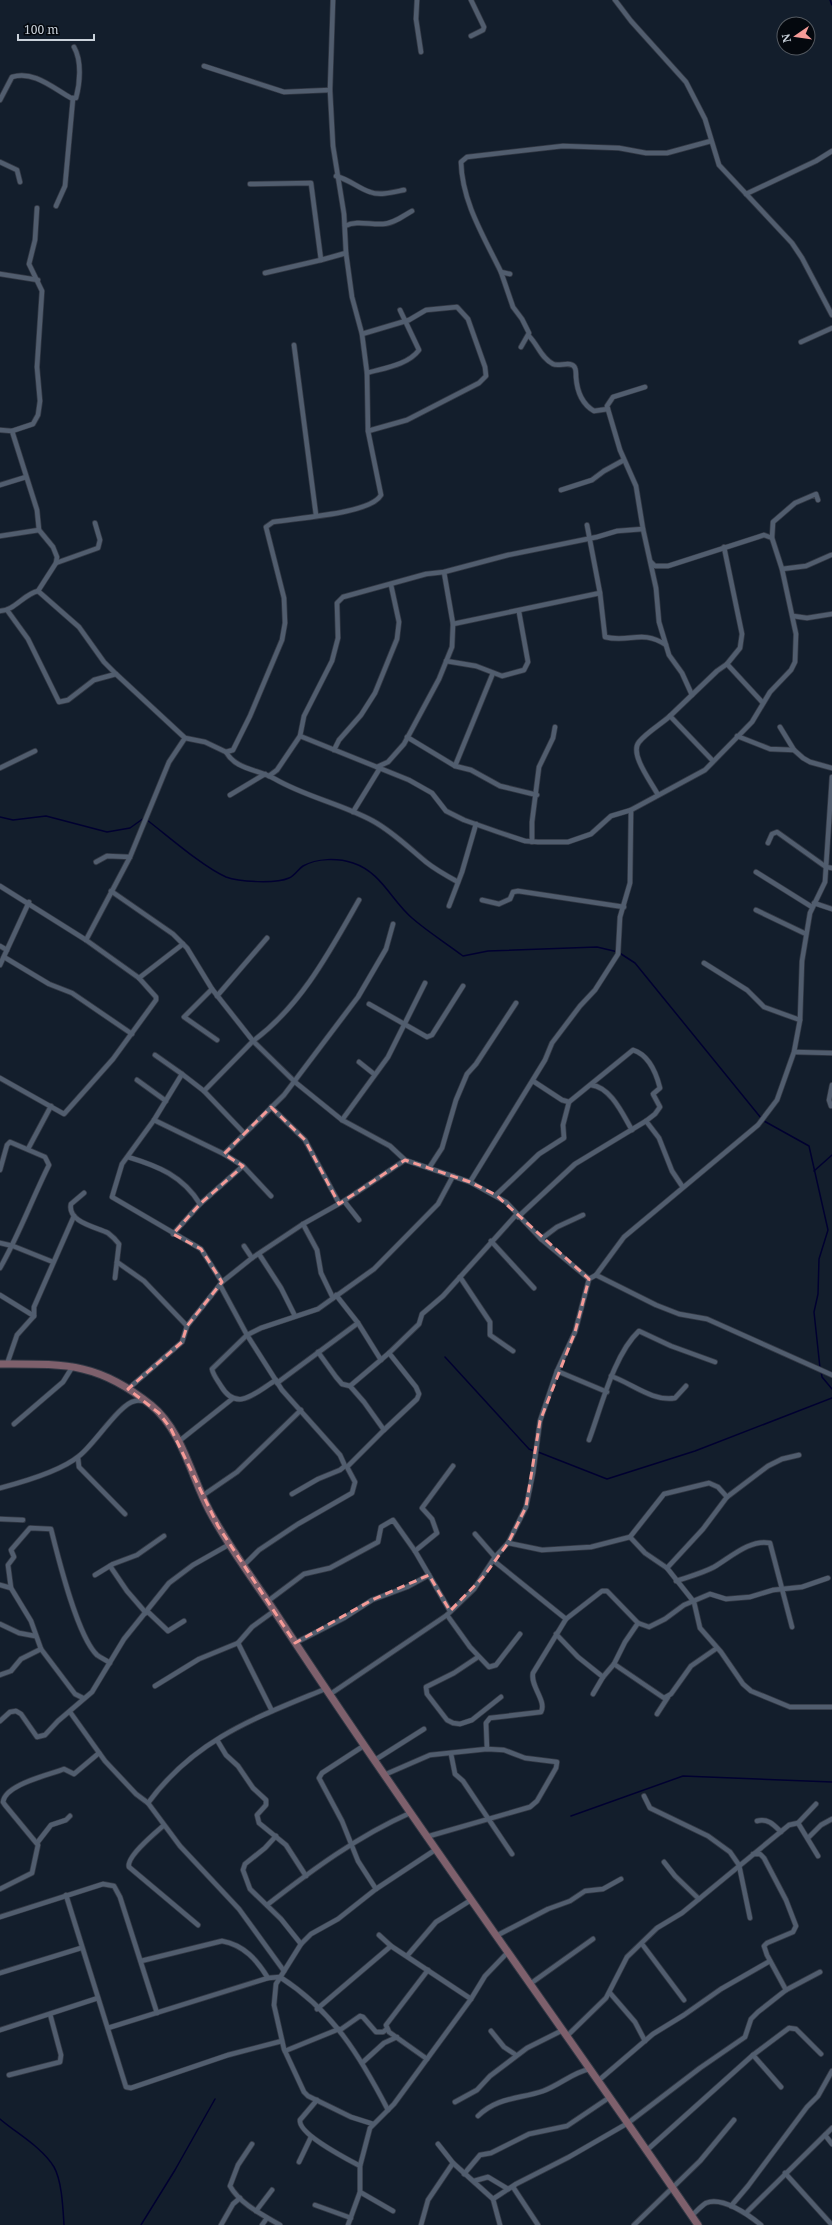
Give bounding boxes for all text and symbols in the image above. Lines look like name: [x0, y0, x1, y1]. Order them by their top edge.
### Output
scale bar: [18, 16, 94, 42]
north arrow: [776, 16, 816, 56]
text: 100 m: [24, 21, 59, 38]
text: N: [777, 32, 794, 44]

